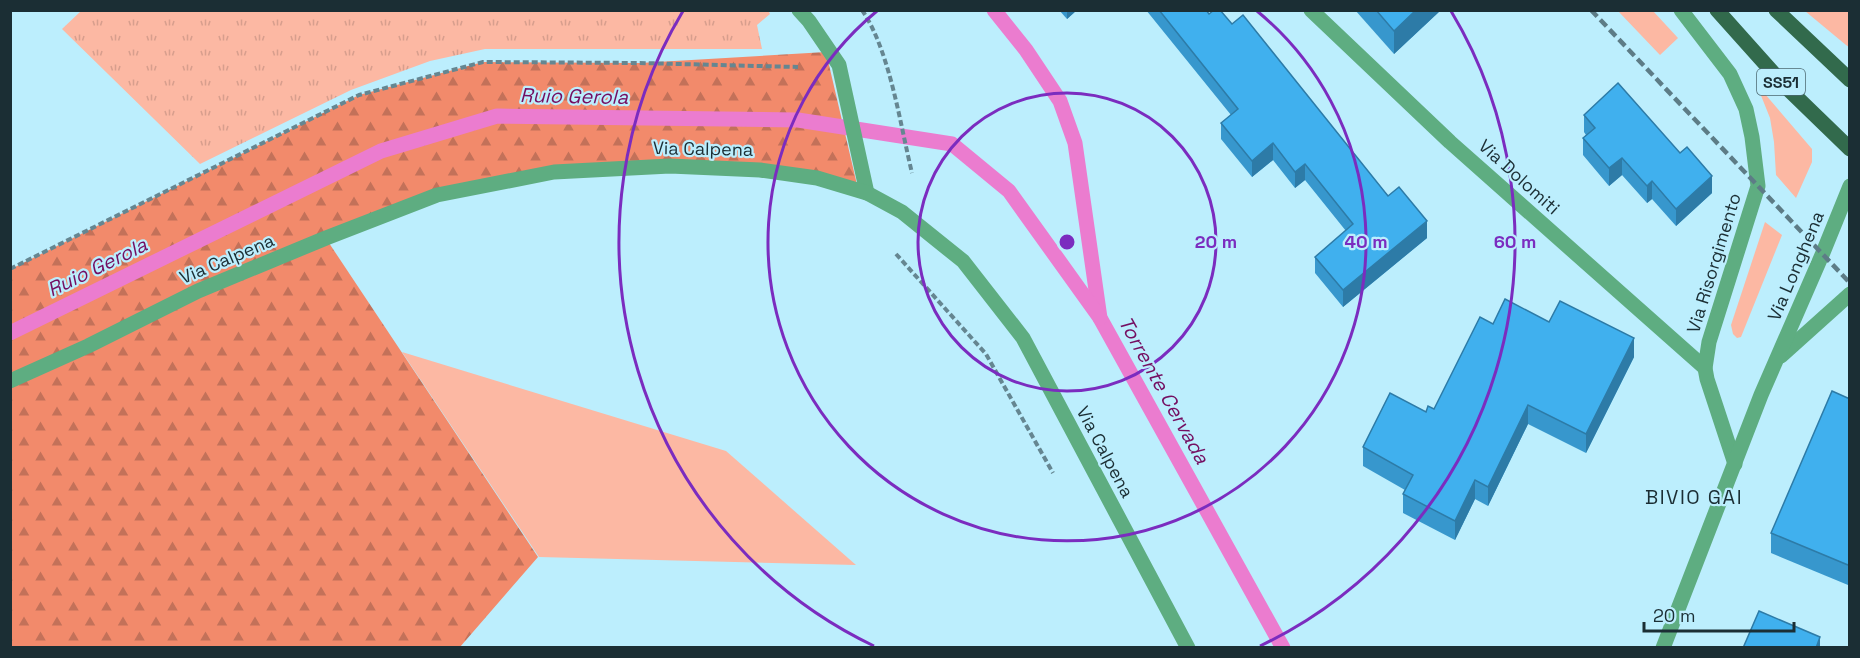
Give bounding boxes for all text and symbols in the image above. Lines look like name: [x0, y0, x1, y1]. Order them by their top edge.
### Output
road number: SS51: [1757, 69, 1805, 95]
water label: Ruio Gerola: [520, 82, 629, 110]
street label: Via Dolomiti: [1474, 134, 1565, 219]
street label: Via Calpena: [653, 136, 753, 161]
street label: Via Risorgimento: [1681, 190, 1746, 336]
street label: Via Longhena: [1762, 207, 1829, 324]
street label: Via Calpena: [176, 228, 278, 289]
text: 20 m: [1195, 230, 1237, 253]
text: 40 m: [1344, 230, 1388, 253]
text: 60 m: [1494, 230, 1536, 253]
water label: Ruio Gerola: [43, 231, 152, 302]
centre of rings: [1057, 232, 1077, 252]
water label: Torrente Cervada: [1113, 312, 1216, 469]
street label: Via Calpena: [1072, 402, 1139, 502]
district label: BIVIO GAI: [1645, 484, 1743, 510]
scale bar: [1644, 595, 1794, 633]
text: 20 m: [1653, 604, 1696, 627]

